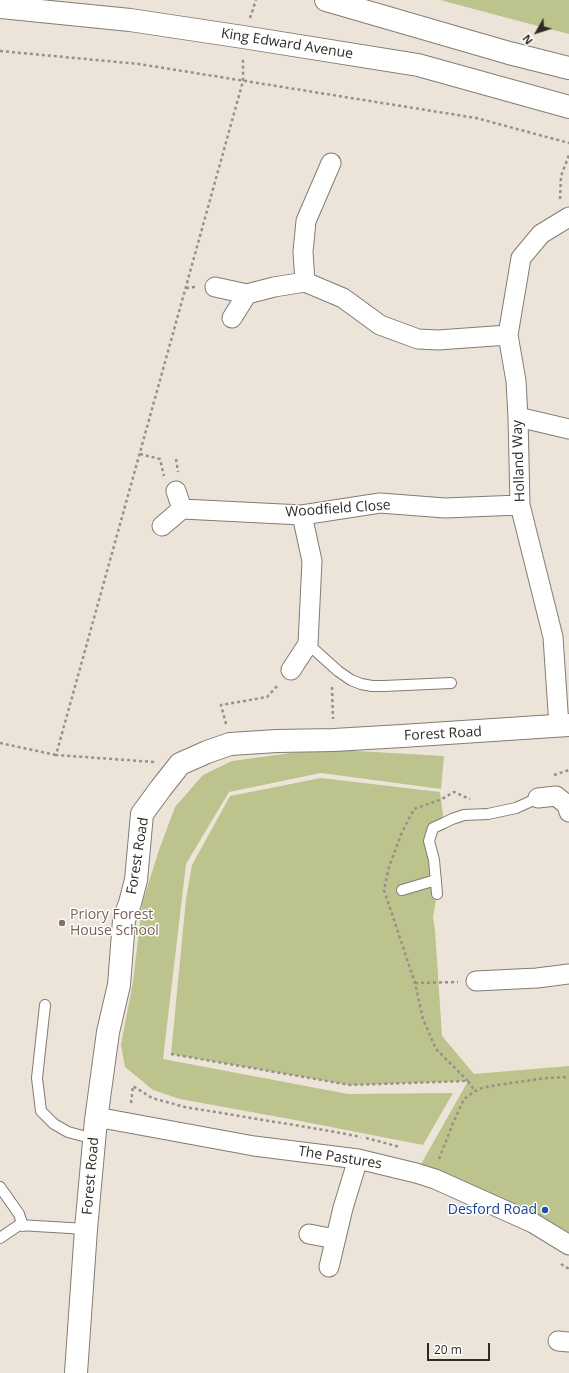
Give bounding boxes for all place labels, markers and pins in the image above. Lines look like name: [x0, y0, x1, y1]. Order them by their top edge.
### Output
place label: Priory Forest House School: [70, 907, 159, 940]
marker: Priory Forest House School: [57, 918, 67, 928]
place label: Desford Road: [448, 1202, 537, 1218]
marker: Desford Road: [540, 1205, 550, 1215]

